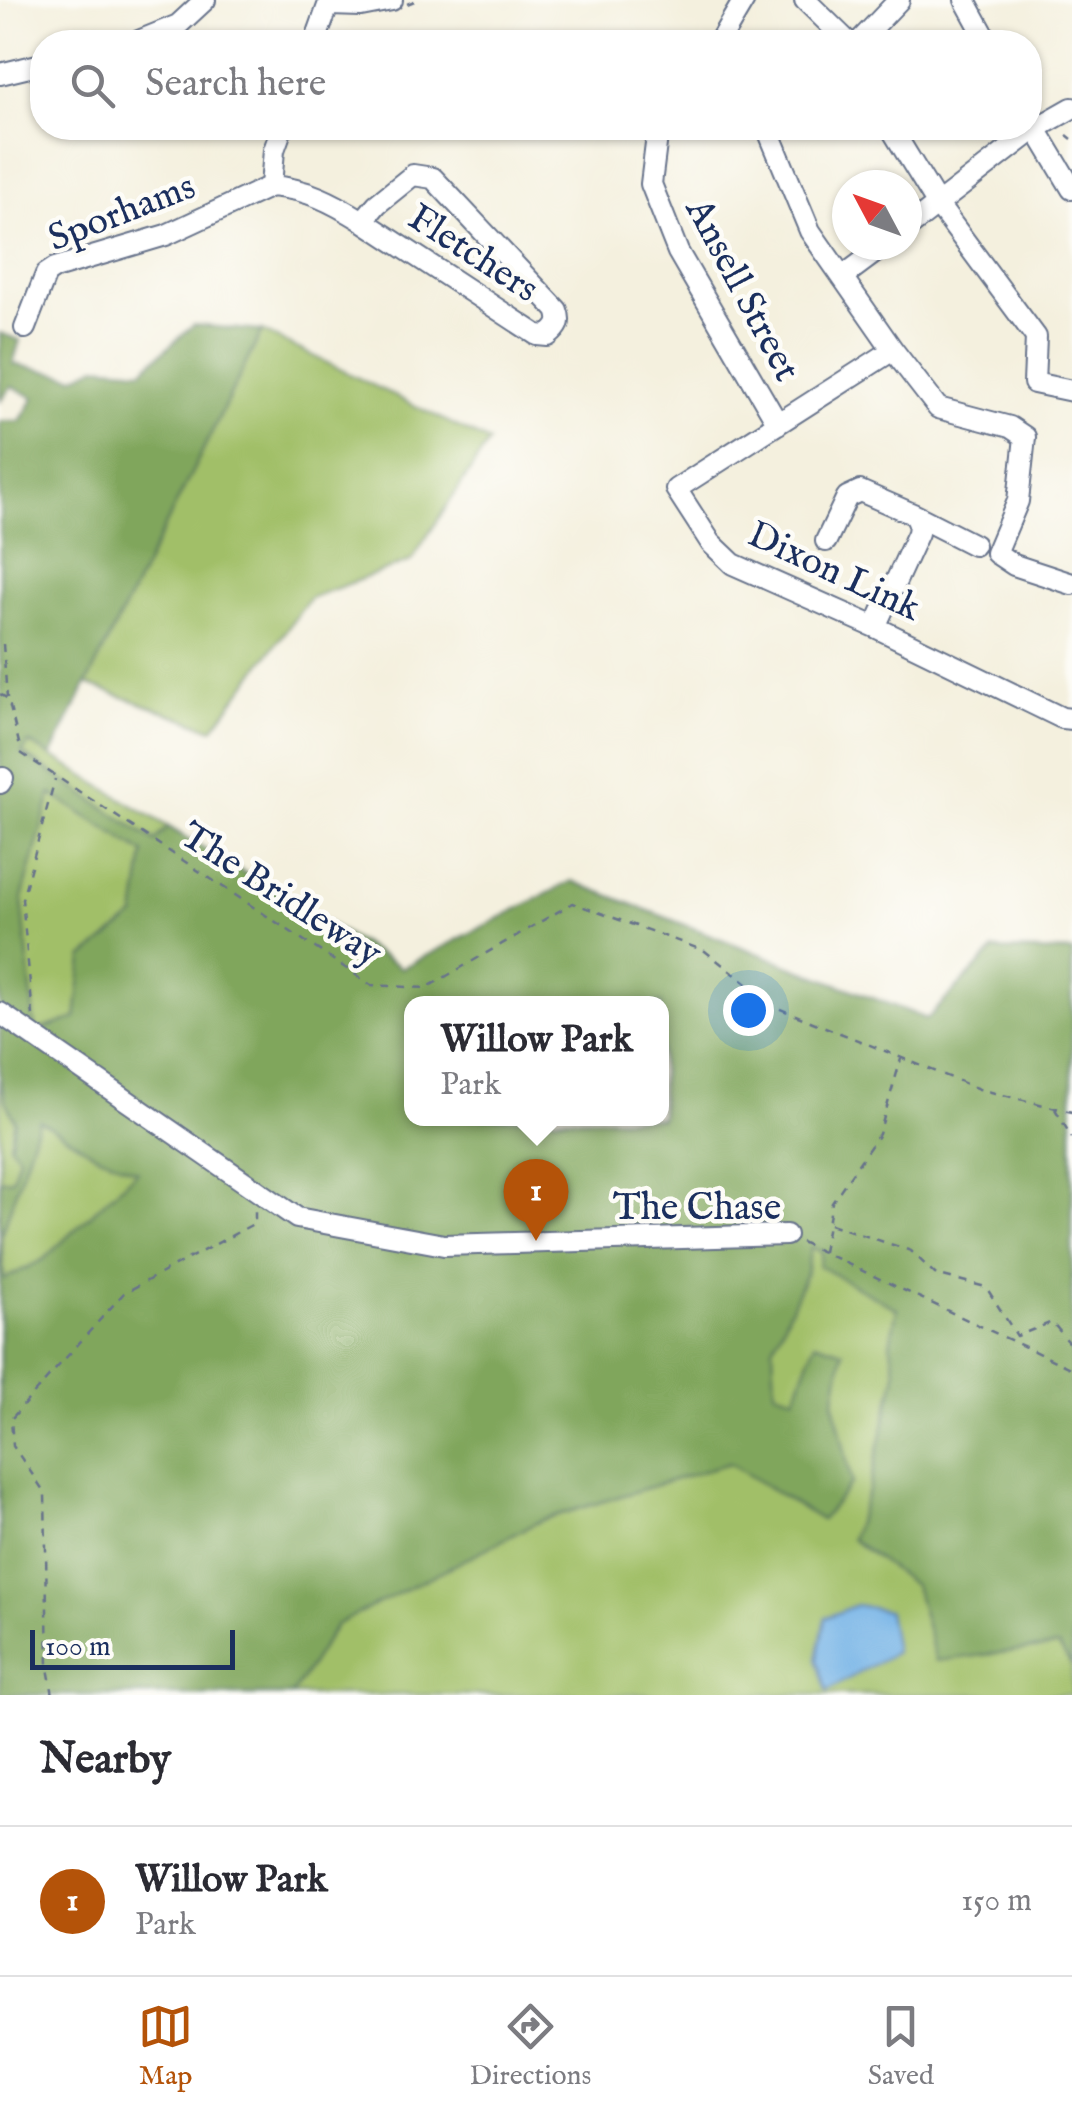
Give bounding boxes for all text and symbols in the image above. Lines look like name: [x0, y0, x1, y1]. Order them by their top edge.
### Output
search box: [30, 30, 1042, 140]
icon: search: [65, 58, 120, 113]
text: Search here: [145, 61, 326, 109]
street label: Sporhams: [42, 164, 202, 264]
north arrow: [832, 170, 922, 260]
street label: Ansell Street: [673, 190, 810, 390]
street label: Fletchers: [398, 195, 547, 314]
street label: Dixon Link: [740, 512, 928, 634]
street label: The Bridleway: [171, 813, 390, 979]
your location: [723, 985, 774, 1036]
popup: [404, 996, 669, 1126]
text: Willow Park: [440, 1017, 633, 1065]
text: Park: [440, 1065, 501, 1106]
pin: 1: [504, 1158, 568, 1241]
street label: The Chase: [613, 1185, 781, 1233]
scale bar: [30, 1625, 235, 1670]
text: 100 m: [45, 1630, 111, 1665]
text: Nearby: [40, 1734, 171, 1787]
text: Willow Park: [135, 1857, 328, 1905]
text: 1: [67, 1881, 78, 1922]
text: 150 m: [961, 1881, 1032, 1922]
text: Park: [135, 1905, 196, 1946]
tab: Map: [138, 1999, 193, 2094]
tab: Directions: [469, 1999, 591, 2094]
tab: Saved: [868, 1999, 934, 2094]

